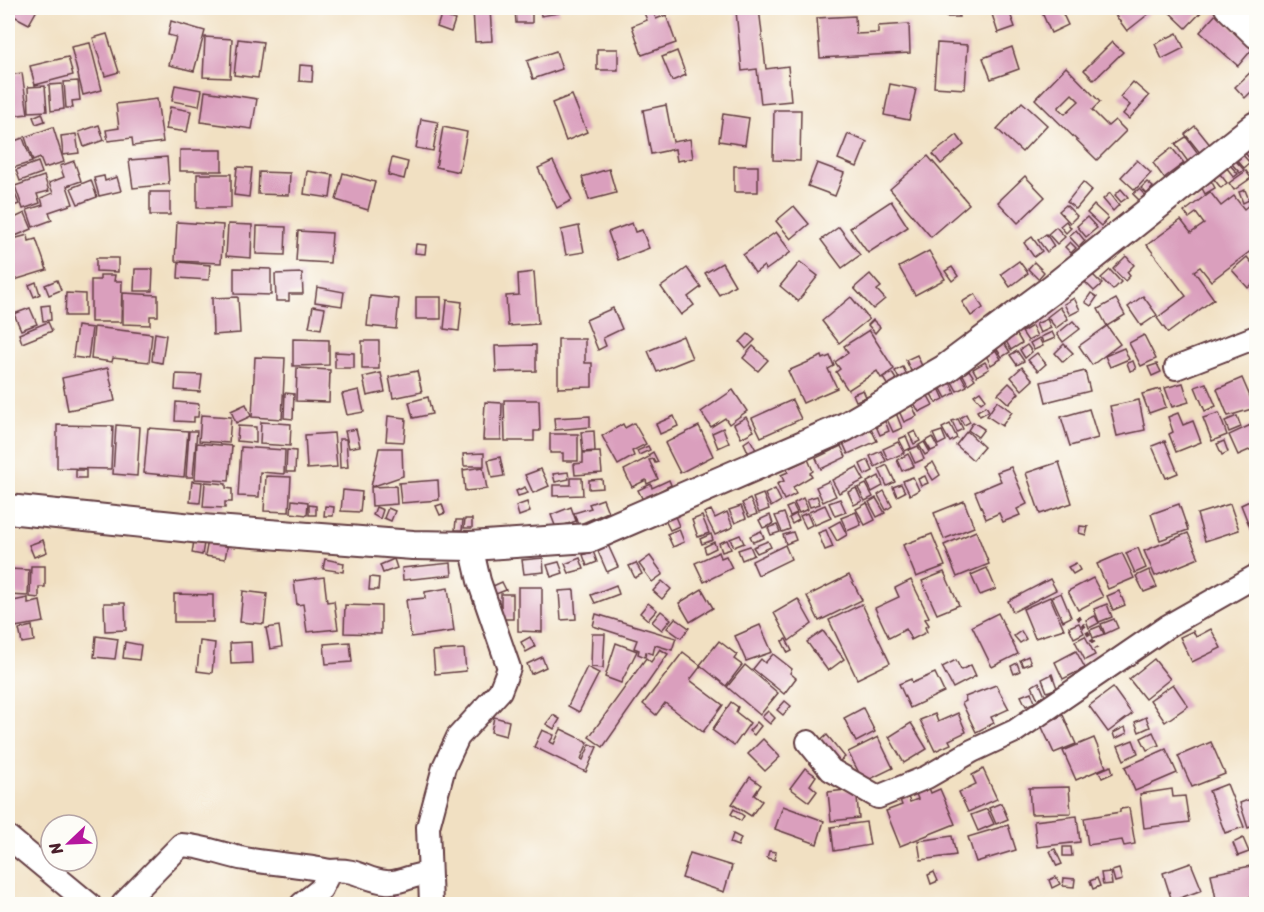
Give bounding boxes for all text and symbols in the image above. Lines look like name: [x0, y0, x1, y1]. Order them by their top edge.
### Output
north arrow: [39, 813, 99, 873]
text: N: [40, 837, 72, 860]

